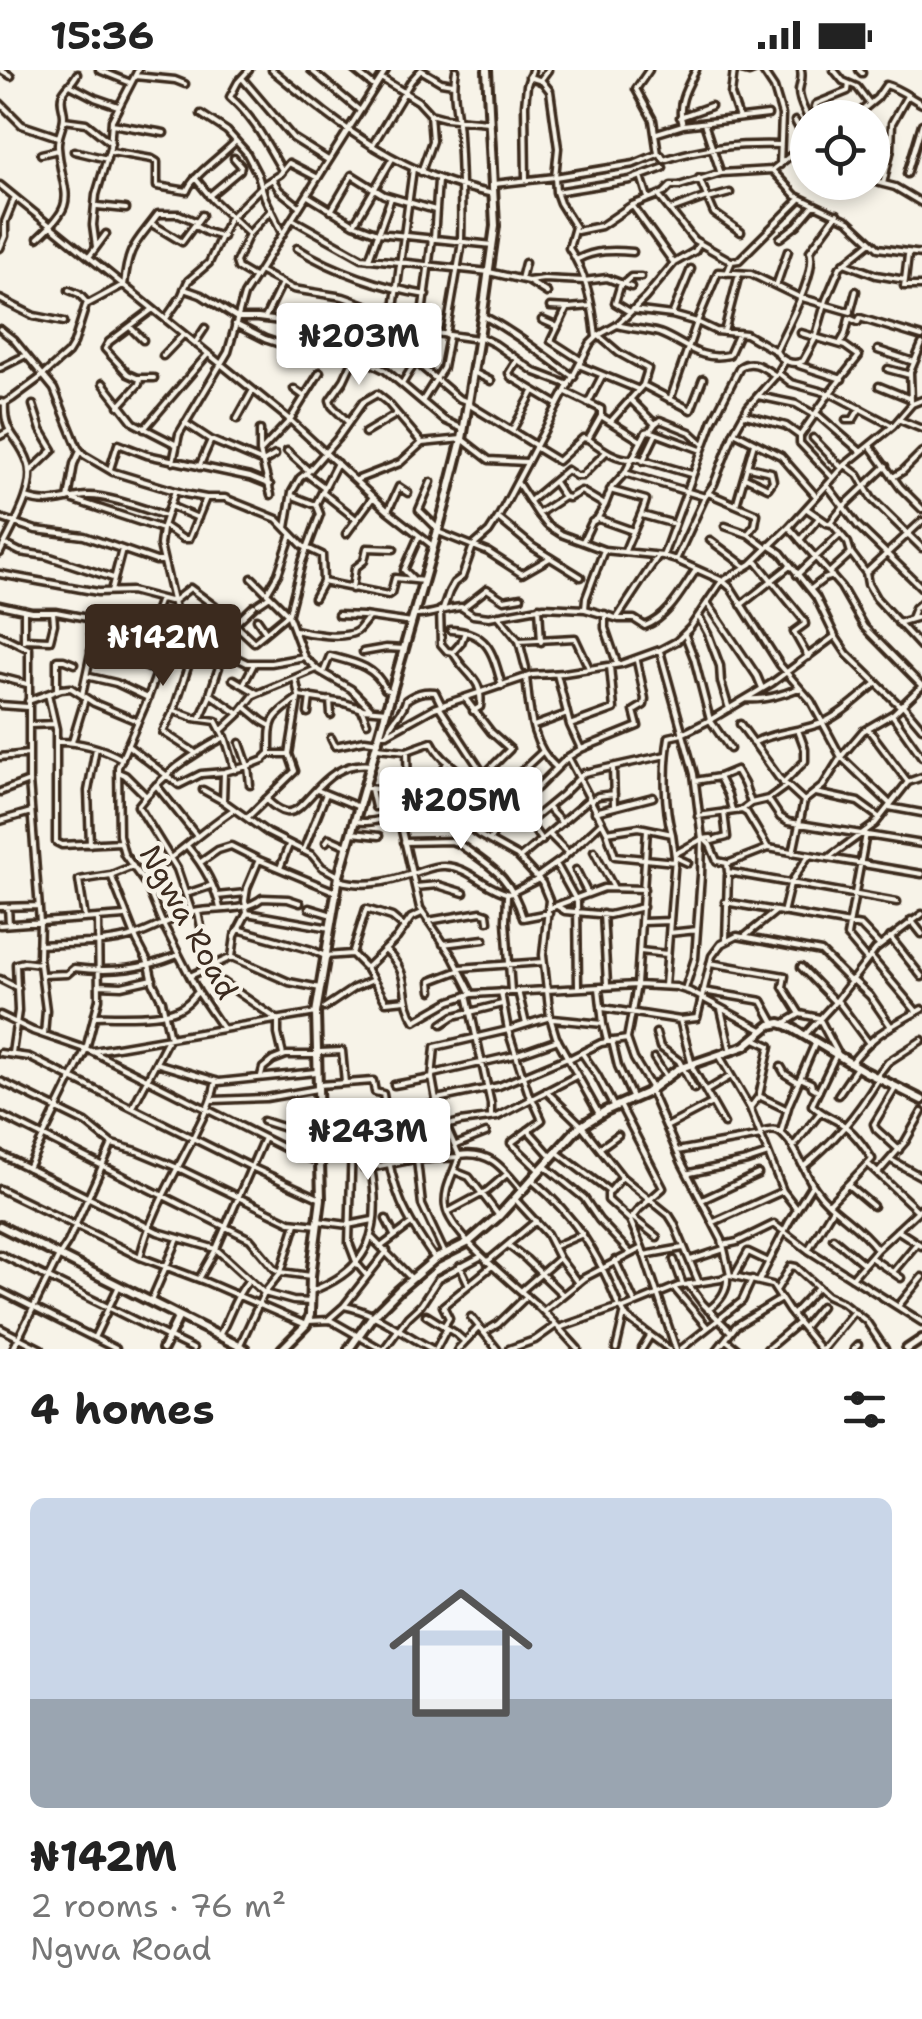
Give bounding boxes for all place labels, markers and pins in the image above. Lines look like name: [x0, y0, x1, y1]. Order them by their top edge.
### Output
pin: ₦203M: [289, 303, 429, 388]
pin: ₦142M: [93, 604, 233, 689]
pin: ₦205M: [391, 767, 531, 852]
pin: ₦243M: [298, 1098, 438, 1183]

